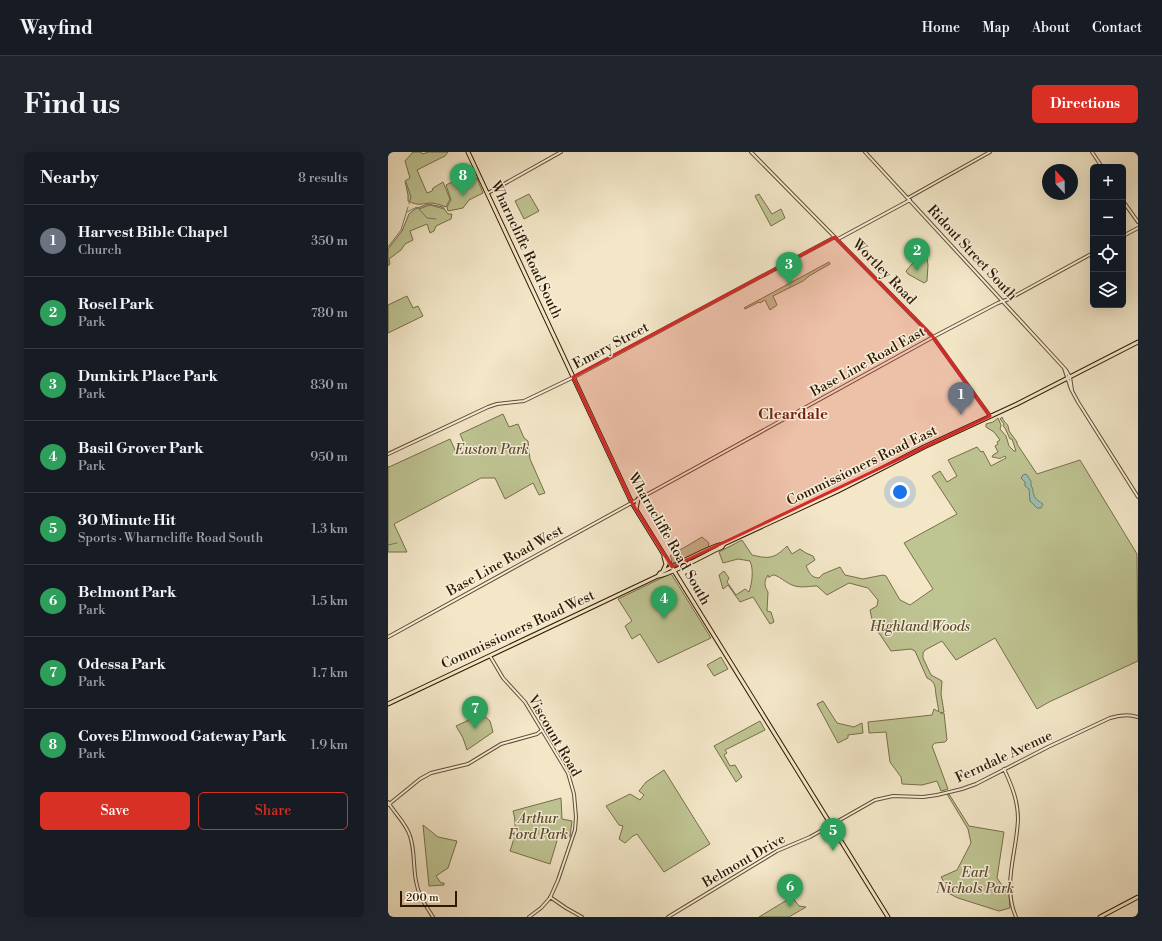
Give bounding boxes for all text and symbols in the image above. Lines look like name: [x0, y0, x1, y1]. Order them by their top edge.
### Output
text: Wayfind: [20, 16, 93, 40]
text: Home: [922, 19, 960, 37]
text: Map: [982, 19, 1010, 37]
text: About: [1032, 19, 1070, 37]
text: Contact: [1092, 19, 1142, 37]
button: Directions: [1032, 85, 1138, 123]
text: Find us: [24, 87, 120, 122]
pin: 8: [450, 163, 476, 196]
north arrow: [1042, 164, 1078, 200]
map controls: [1090, 164, 1126, 308]
button: +: [1090, 164, 1126, 200]
text: Nearby: [40, 167, 99, 189]
text: 8 results: [298, 170, 348, 186]
street label: Wharncliffe Road South: [486, 177, 566, 322]
button: −: [1090, 200, 1126, 236]
street label: Ridout Street South: [923, 201, 1021, 305]
text: Harvest Bible Chapel: [78, 223, 228, 242]
text: 1: [50, 233, 56, 249]
text: 350 m: [311, 233, 348, 249]
street label: Wortley Road: [847, 235, 920, 309]
button: locate: [1090, 236, 1126, 272]
pin: 2: [904, 238, 930, 271]
text: Church: [78, 242, 122, 258]
pin: 3: [776, 252, 802, 285]
button: layers: [1090, 272, 1126, 308]
text: Rosel Park: [78, 295, 154, 314]
text: 2: [49, 305, 57, 321]
text: 780 m: [311, 305, 348, 321]
text: Park: [78, 314, 105, 330]
street label: Emery Street: [570, 318, 652, 373]
street label: Base Line Road East: [807, 323, 929, 402]
text: Dunkirk Place Park: [78, 367, 218, 386]
text: 3: [49, 377, 57, 393]
text: 830 m: [310, 377, 348, 393]
pin: 1: [948, 382, 974, 415]
text: Park: [78, 386, 105, 402]
district label: Cleardale: [758, 405, 828, 424]
street label: Commissioners Road East: [784, 422, 940, 510]
text: Basil Grover Park: [78, 439, 204, 458]
park label: Euston Park: [454, 441, 529, 459]
text: 4: [49, 449, 57, 465]
text: 950 m: [310, 449, 348, 465]
text: Park: [78, 458, 105, 474]
street label: Wharncliffe Road South: [623, 469, 715, 609]
your location: [890, 482, 910, 502]
text: 30 Minute Hit: [78, 511, 176, 530]
text: 5: [49, 521, 57, 537]
text: 1.3 km: [311, 521, 348, 537]
street label: Base Line Road West: [443, 521, 567, 601]
text: Sports · Wharncliffe Road South: [78, 530, 263, 546]
text: Belmont Park: [78, 583, 176, 602]
street label: Commissioners Road West: [438, 586, 598, 674]
pin: 4: [651, 586, 677, 619]
text: 6: [49, 593, 57, 609]
text: 1.5 km: [311, 593, 348, 609]
text: Park: [78, 602, 105, 618]
park label: Highland Woods: [869, 618, 970, 636]
text: Odessa Park: [78, 655, 166, 674]
text: 7: [49, 665, 57, 681]
text: 1.7 km: [312, 665, 348, 681]
text: Park: [78, 674, 105, 690]
street label: Viscount Road: [523, 691, 585, 780]
pin: 7: [462, 696, 488, 729]
text: Coves Elmwood Gateway Park: [78, 727, 286, 746]
street label: Ferndale Avenue: [953, 727, 1055, 787]
text: 8: [49, 737, 57, 753]
text: 1.9 km: [311, 737, 348, 753]
text: Park: [78, 746, 105, 762]
button: Save: [40, 792, 190, 830]
button: Share: [198, 792, 348, 830]
park label: Arthur Ford Park: [508, 810, 568, 844]
pin: 5: [820, 818, 846, 851]
street label: Belmont Drive: [698, 830, 789, 893]
park label: Earl Nichols Park: [935, 864, 1014, 898]
pin: 6: [777, 874, 803, 907]
scale bar: [400, 889, 457, 908]
text: 200 m: [406, 891, 439, 905]

